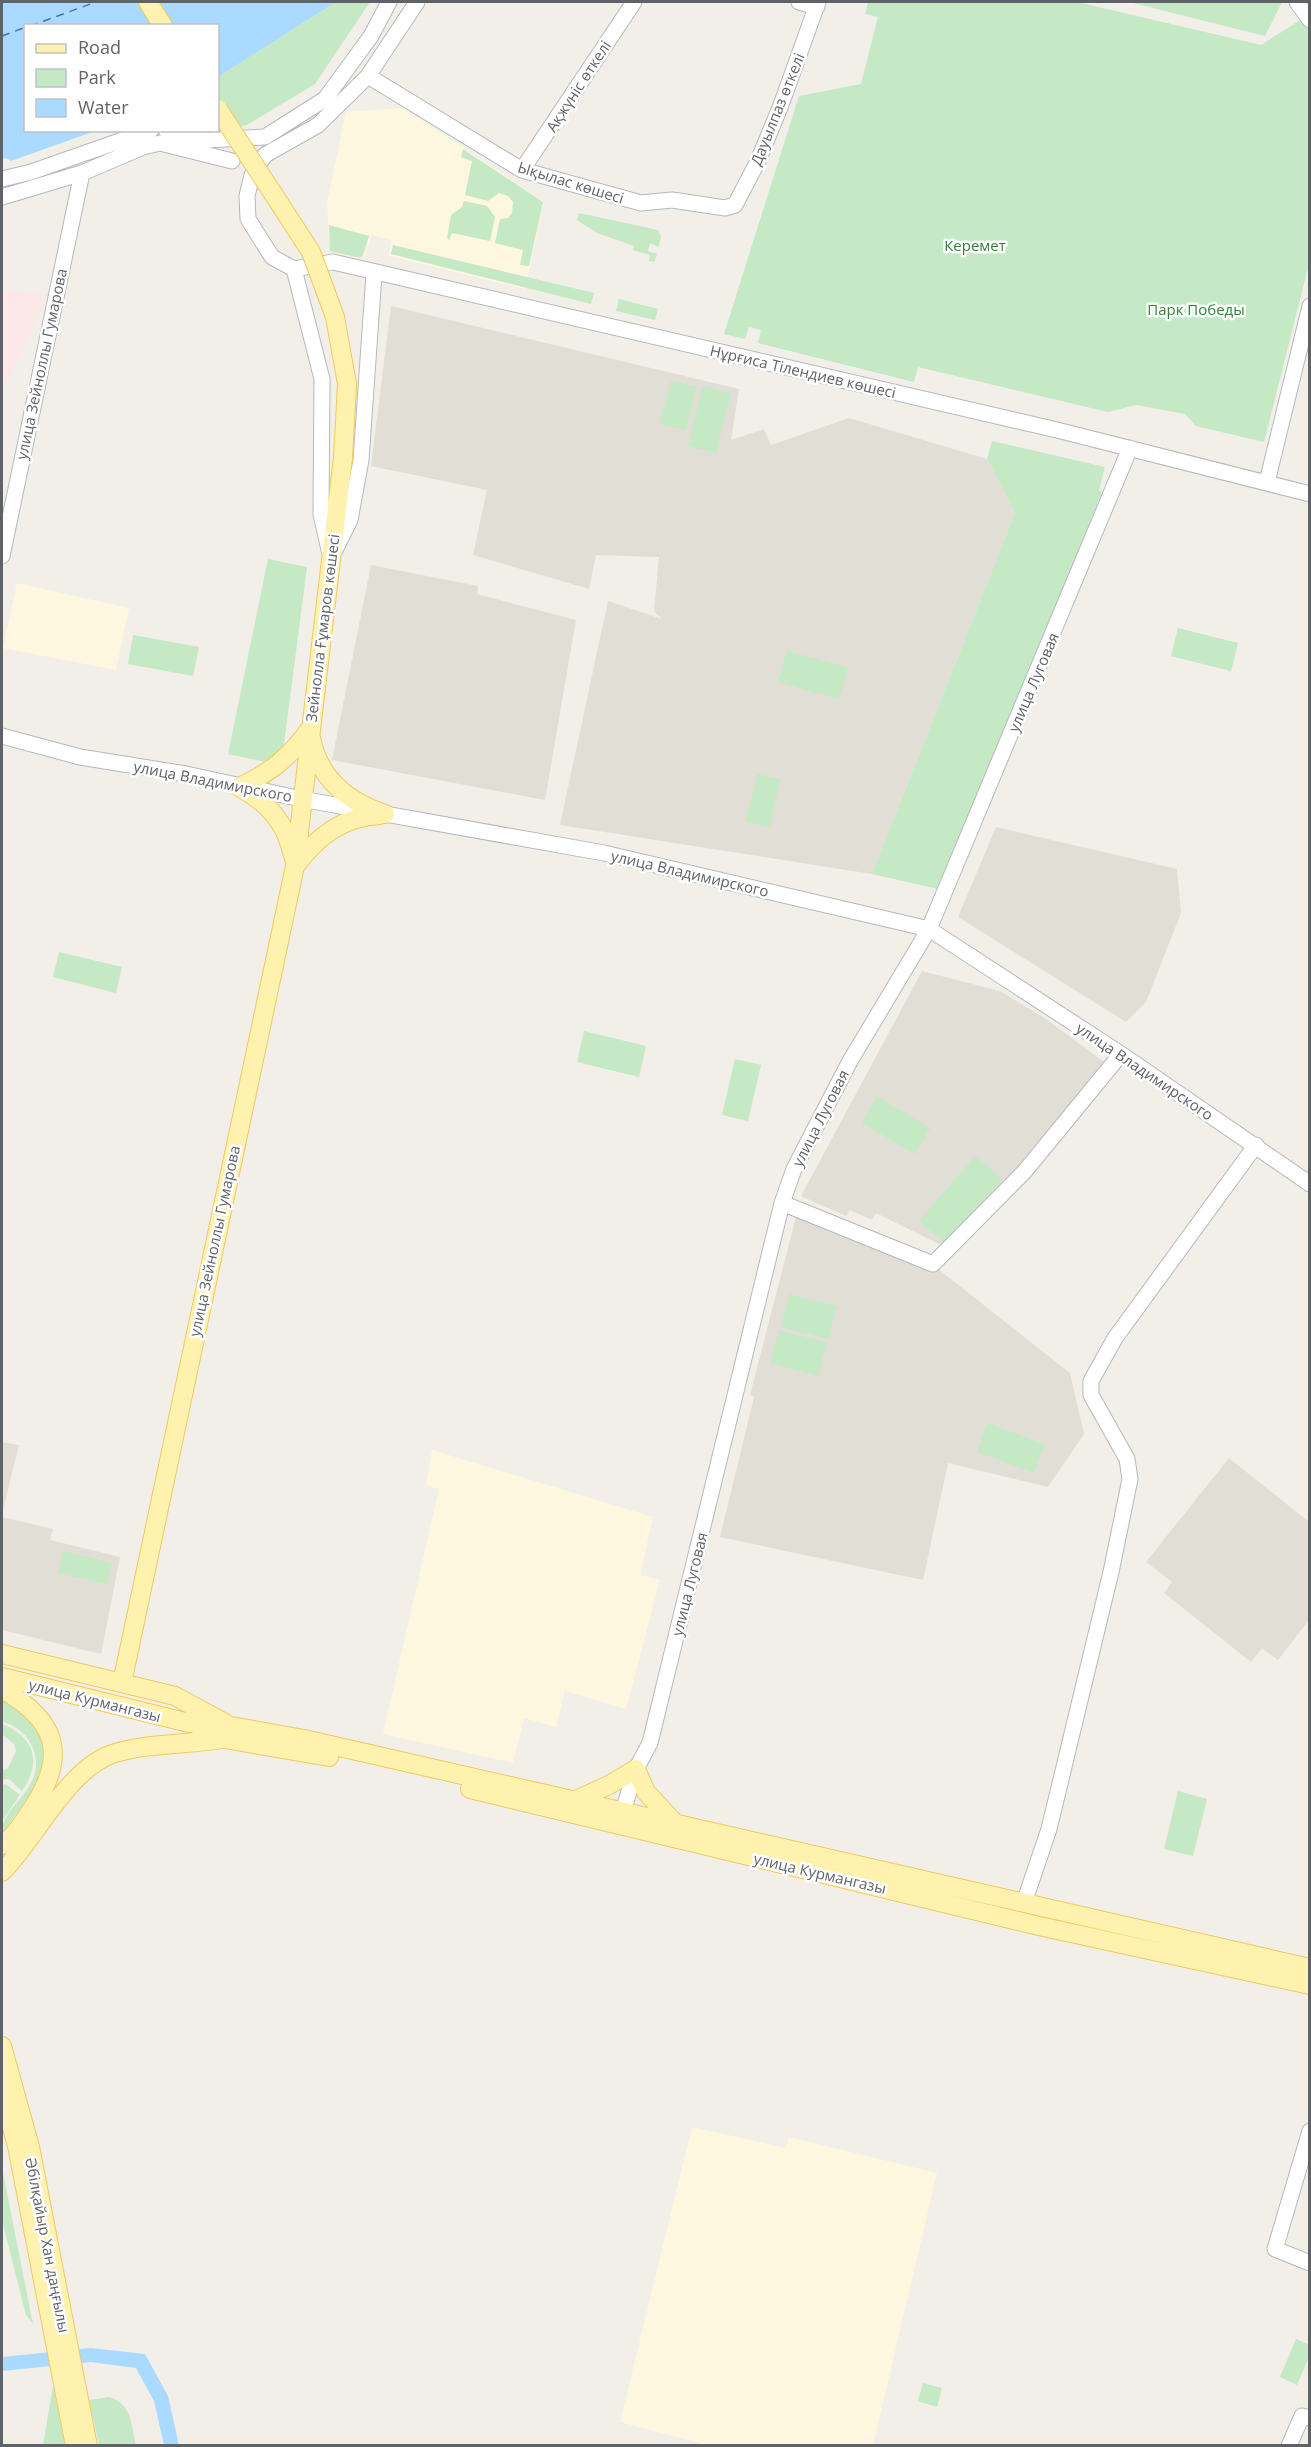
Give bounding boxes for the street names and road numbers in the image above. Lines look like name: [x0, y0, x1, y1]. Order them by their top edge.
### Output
street label: Ақжүніс өткелі: [541, 36, 615, 136]
street label: Дауылпаз өткелі: [745, 50, 809, 168]
street label: Ықылас көшесі: [516, 156, 626, 208]
street label: улица Зейноллы Гумарова: [11, 267, 71, 461]
street label: Нұрғиса Тілендиев көшесі: [708, 340, 898, 402]
street label: Зейнолла Ғұмаров көшесі: [301, 533, 343, 723]
street label: улица Луговая: [1003, 629, 1063, 735]
street label: улица Владимирского: [132, 756, 294, 806]
street label: улица Владимирского: [609, 845, 771, 901]
street label: улица Владимирского: [1073, 1018, 1217, 1124]
street label: улица Луговая: [787, 1066, 853, 1170]
street label: улица Зейноллы Гумарова: [184, 1144, 244, 1338]
street label: улица Луговая: [666, 1530, 712, 1638]
street label: улица Курмангазы: [27, 1674, 163, 1726]
street label: улица Курмангазы: [752, 1848, 888, 1898]
street label: Әбілқайыр Хан даңғылы: [21, 2156, 75, 2334]

